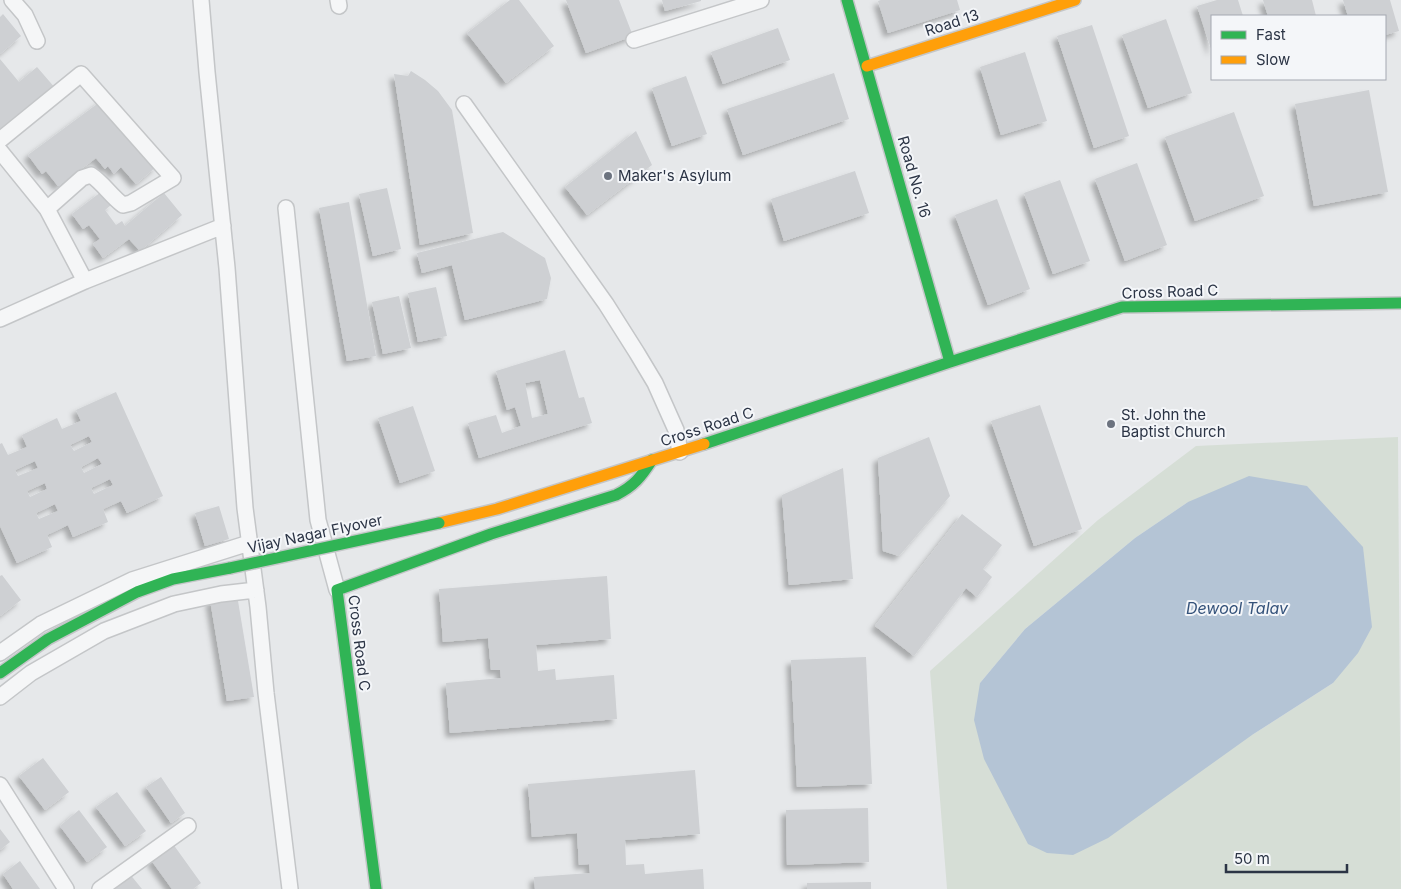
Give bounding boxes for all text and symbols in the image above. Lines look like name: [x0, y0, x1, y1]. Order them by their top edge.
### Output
street label: Road 13: [922, 5, 981, 40]
legend: [1211, 15, 1386, 80]
text: Fast: [1256, 25, 1286, 44]
text: Slow: [1256, 50, 1290, 69]
street label: Road No. 16: [894, 134, 935, 220]
place label: Maker's Asylum: [618, 166, 731, 185]
marker: Maker's Asylum: [602, 170, 614, 182]
street label: Cross Road C: [1121, 280, 1219, 303]
street label: Cross Road C: [658, 403, 756, 451]
place label: St. John the Baptist Church: [1121, 405, 1226, 441]
marker: St. John the Baptist Church: [1105, 418, 1117, 430]
street label: Vijay Nagar Flyover: [246, 510, 385, 557]
street label: Cross Road C: [344, 594, 375, 692]
water label: Dewool Talav: [1186, 598, 1289, 618]
scale bar: [1226, 842, 1347, 874]
text: 50 m: [1234, 849, 1270, 868]

